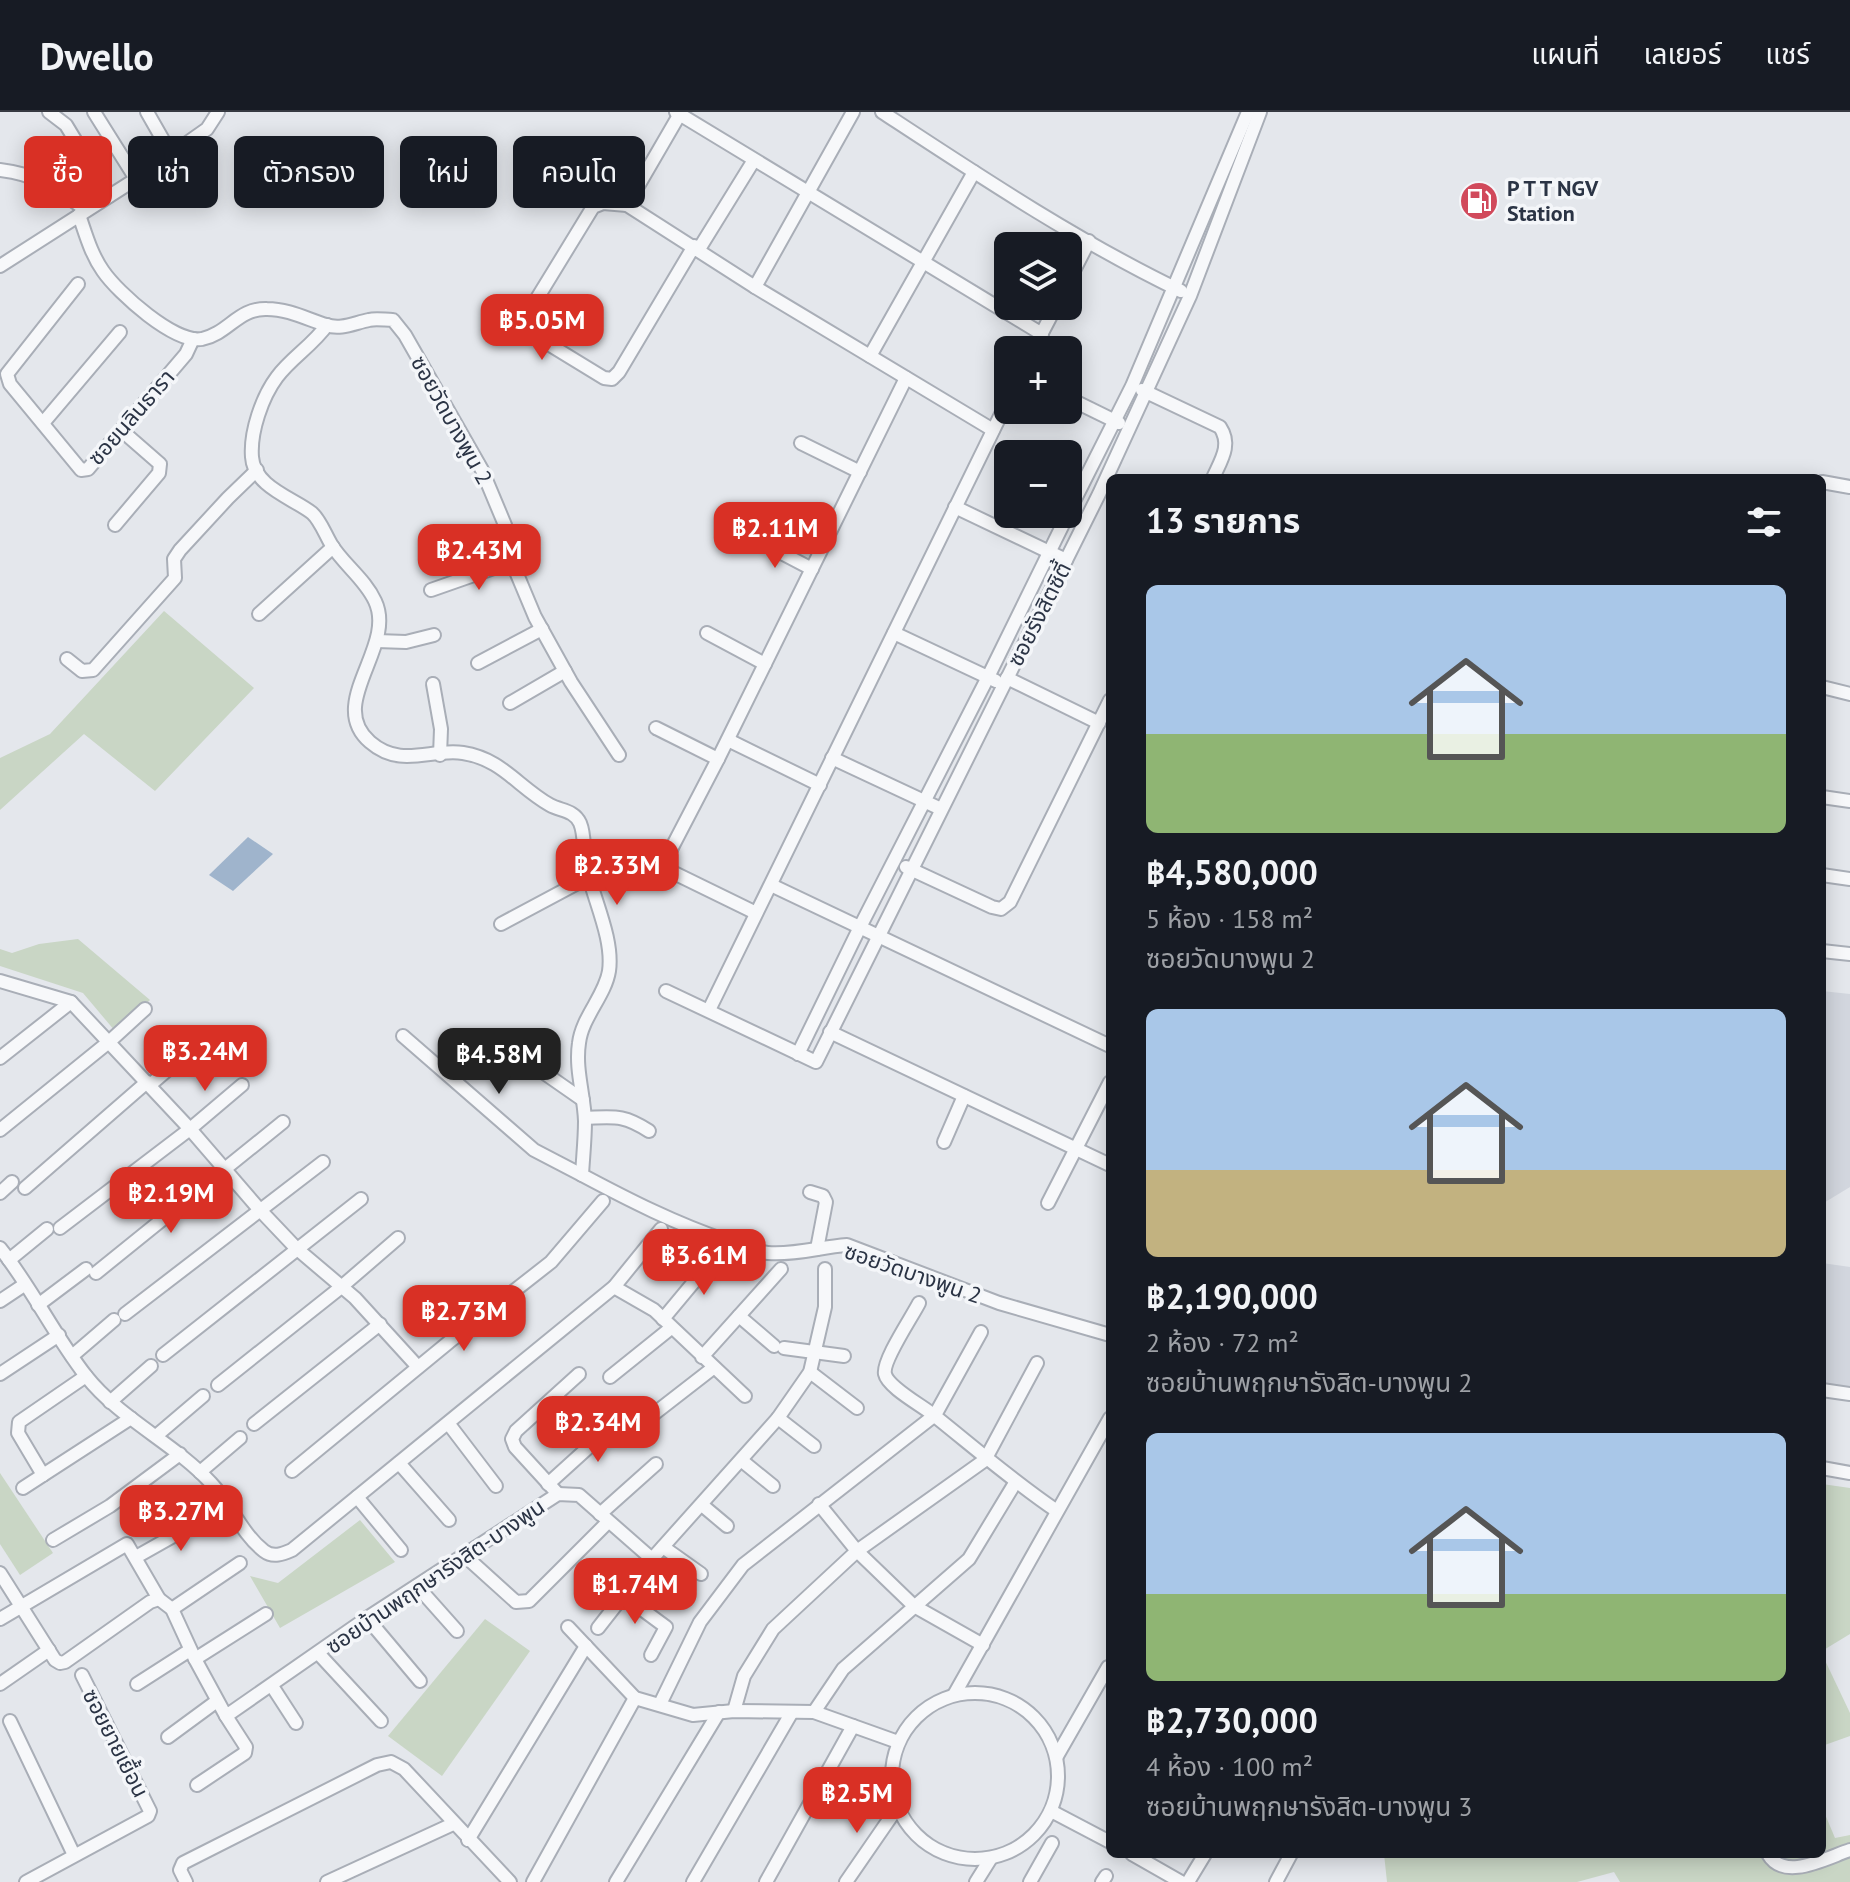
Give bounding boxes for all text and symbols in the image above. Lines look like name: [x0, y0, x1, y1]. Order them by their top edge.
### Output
text: Dwello: [40, 31, 154, 80]
text: แผนที่: [1531, 35, 1600, 72]
text: เลเยอร์: [1644, 35, 1721, 72]
text: แชร์: [1765, 35, 1810, 72]
chip: ซื้อ: [24, 136, 112, 208]
chip: เช่า: [128, 136, 218, 208]
chip: ตัวกรอง: [234, 136, 384, 208]
chip: ใหม่: [400, 136, 497, 208]
chip: คอนโด: [513, 136, 645, 208]
place label: P T T NGV Station: [1507, 174, 1599, 227]
fuel station icon: P T T NGV Station: [1458, 180, 1500, 222]
map controls: [994, 232, 1082, 528]
button: layers: [994, 232, 1082, 320]
pin: ฿5.05M: [477, 294, 607, 362]
text: ฿5.05M: [499, 303, 585, 336]
button: +: [994, 336, 1082, 424]
street label: ซอยวัดบางพูน 2: [405, 351, 499, 489]
street label: ซอยนลินธารา: [82, 363, 180, 471]
button: −: [994, 440, 1082, 528]
text: 13 รายการ: [1146, 498, 1300, 542]
icon: filters: [1742, 500, 1786, 544]
pin: ฿2.11M: [710, 502, 840, 570]
text: ฿2.11M: [732, 511, 818, 544]
pin: ฿2.43M: [414, 524, 544, 592]
text: ฿2.43M: [436, 533, 522, 566]
street label: ซอยรังสิตซิตี้: [1000, 557, 1077, 671]
icon: home: [1394, 637, 1538, 781]
pin: ฿2.33M: [552, 839, 682, 907]
text: ฿2.33M: [574, 848, 660, 881]
text: ฿4,580,000: [1146, 850, 1318, 894]
text: 5 ห้อง · 158 m²: [1146, 902, 1313, 935]
text: ซอยวัดบางพูน 2: [1146, 942, 1315, 975]
pin: ฿3.24M: [140, 1025, 270, 1093]
pin: ฿4.58M: [434, 1028, 564, 1096]
text: ฿3.24M: [162, 1034, 248, 1067]
text: ฿4.58M: [456, 1037, 542, 1070]
icon: home: [1394, 1061, 1538, 1205]
pin: ฿2.19M: [106, 1167, 236, 1235]
text: ฿2.19M: [128, 1176, 214, 1209]
pin: ฿3.61M: [639, 1229, 769, 1297]
street label: ซอยวัดบางพูน 2: [841, 1236, 985, 1310]
text: ฿3.61M: [661, 1238, 747, 1271]
text: ฿2,190,000: [1146, 1274, 1318, 1318]
pin: ฿2.73M: [399, 1285, 529, 1353]
text: ฿2.73M: [421, 1294, 507, 1327]
text: 2 ห้อง · 72 m²: [1146, 1326, 1299, 1359]
text: ซอยบ้านพฤกษารังสิต-บางพูน 2: [1146, 1366, 1472, 1399]
pin: ฿2.34M: [533, 1396, 663, 1464]
text: ฿2.34M: [555, 1405, 641, 1438]
pin: ฿3.27M: [116, 1485, 246, 1553]
icon: home: [1394, 1485, 1538, 1629]
street label: ซอยบ้านพฤกษารังสิต-บางพูน: [320, 1492, 550, 1660]
text: ฿3.27M: [138, 1494, 224, 1527]
pin: ฿1.74M: [570, 1558, 700, 1626]
text: ฿1.74M: [592, 1567, 678, 1600]
street label: ซอยยายเยื้อน: [77, 1684, 156, 1802]
text: ฿2,730,000: [1146, 1698, 1318, 1742]
text: 4 ห้อง · 100 m²: [1146, 1750, 1313, 1783]
pin: ฿2.5M: [801, 1767, 913, 1835]
text: ฿2.5M: [821, 1776, 893, 1809]
text: ซอยบ้านพฤกษารังสิต-บางพูน 3: [1146, 1790, 1472, 1823]

